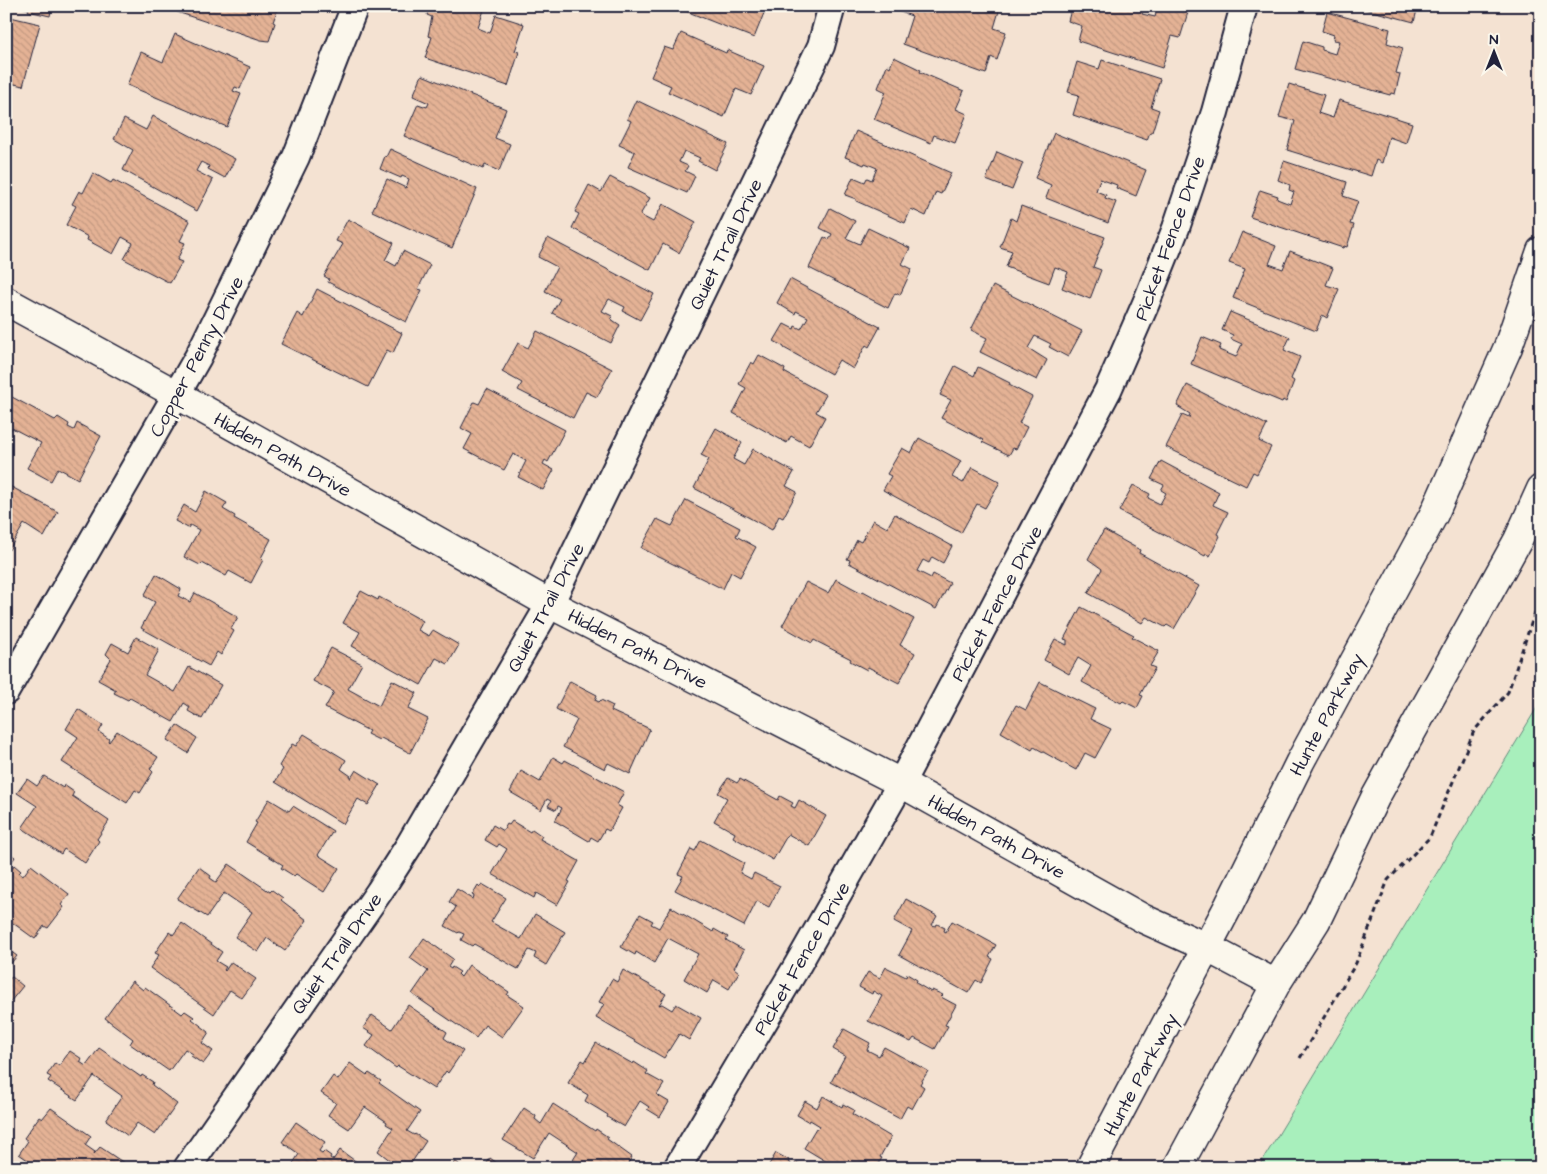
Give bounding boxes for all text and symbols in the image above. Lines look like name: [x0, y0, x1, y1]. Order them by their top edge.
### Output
north arrow: [1470, 28, 1520, 78]
text: N: [1490, 30, 1499, 50]
street label: Picket Fence Drive: [1128, 153, 1213, 324]
street label: Quiet Trail Drive: [683, 175, 770, 315]
street label: Copper Penny Drive: [143, 271, 252, 442]
street label: Hidden Path Drive: [209, 406, 356, 504]
street label: Picket Fence Drive: [945, 521, 1050, 686]
street label: Quiet Trail Drive: [501, 538, 592, 677]
street label: Hidden Path Drive: [563, 602, 712, 696]
street label: Hunte Parkway: [1284, 648, 1372, 781]
street label: Hidden Path Drive: [923, 788, 1070, 886]
street label: Picket Fence Drive: [747, 877, 857, 1040]
street label: Quiet Trail Drive: [285, 888, 389, 1020]
street label: Hunte Parkway: [1098, 1008, 1186, 1141]

